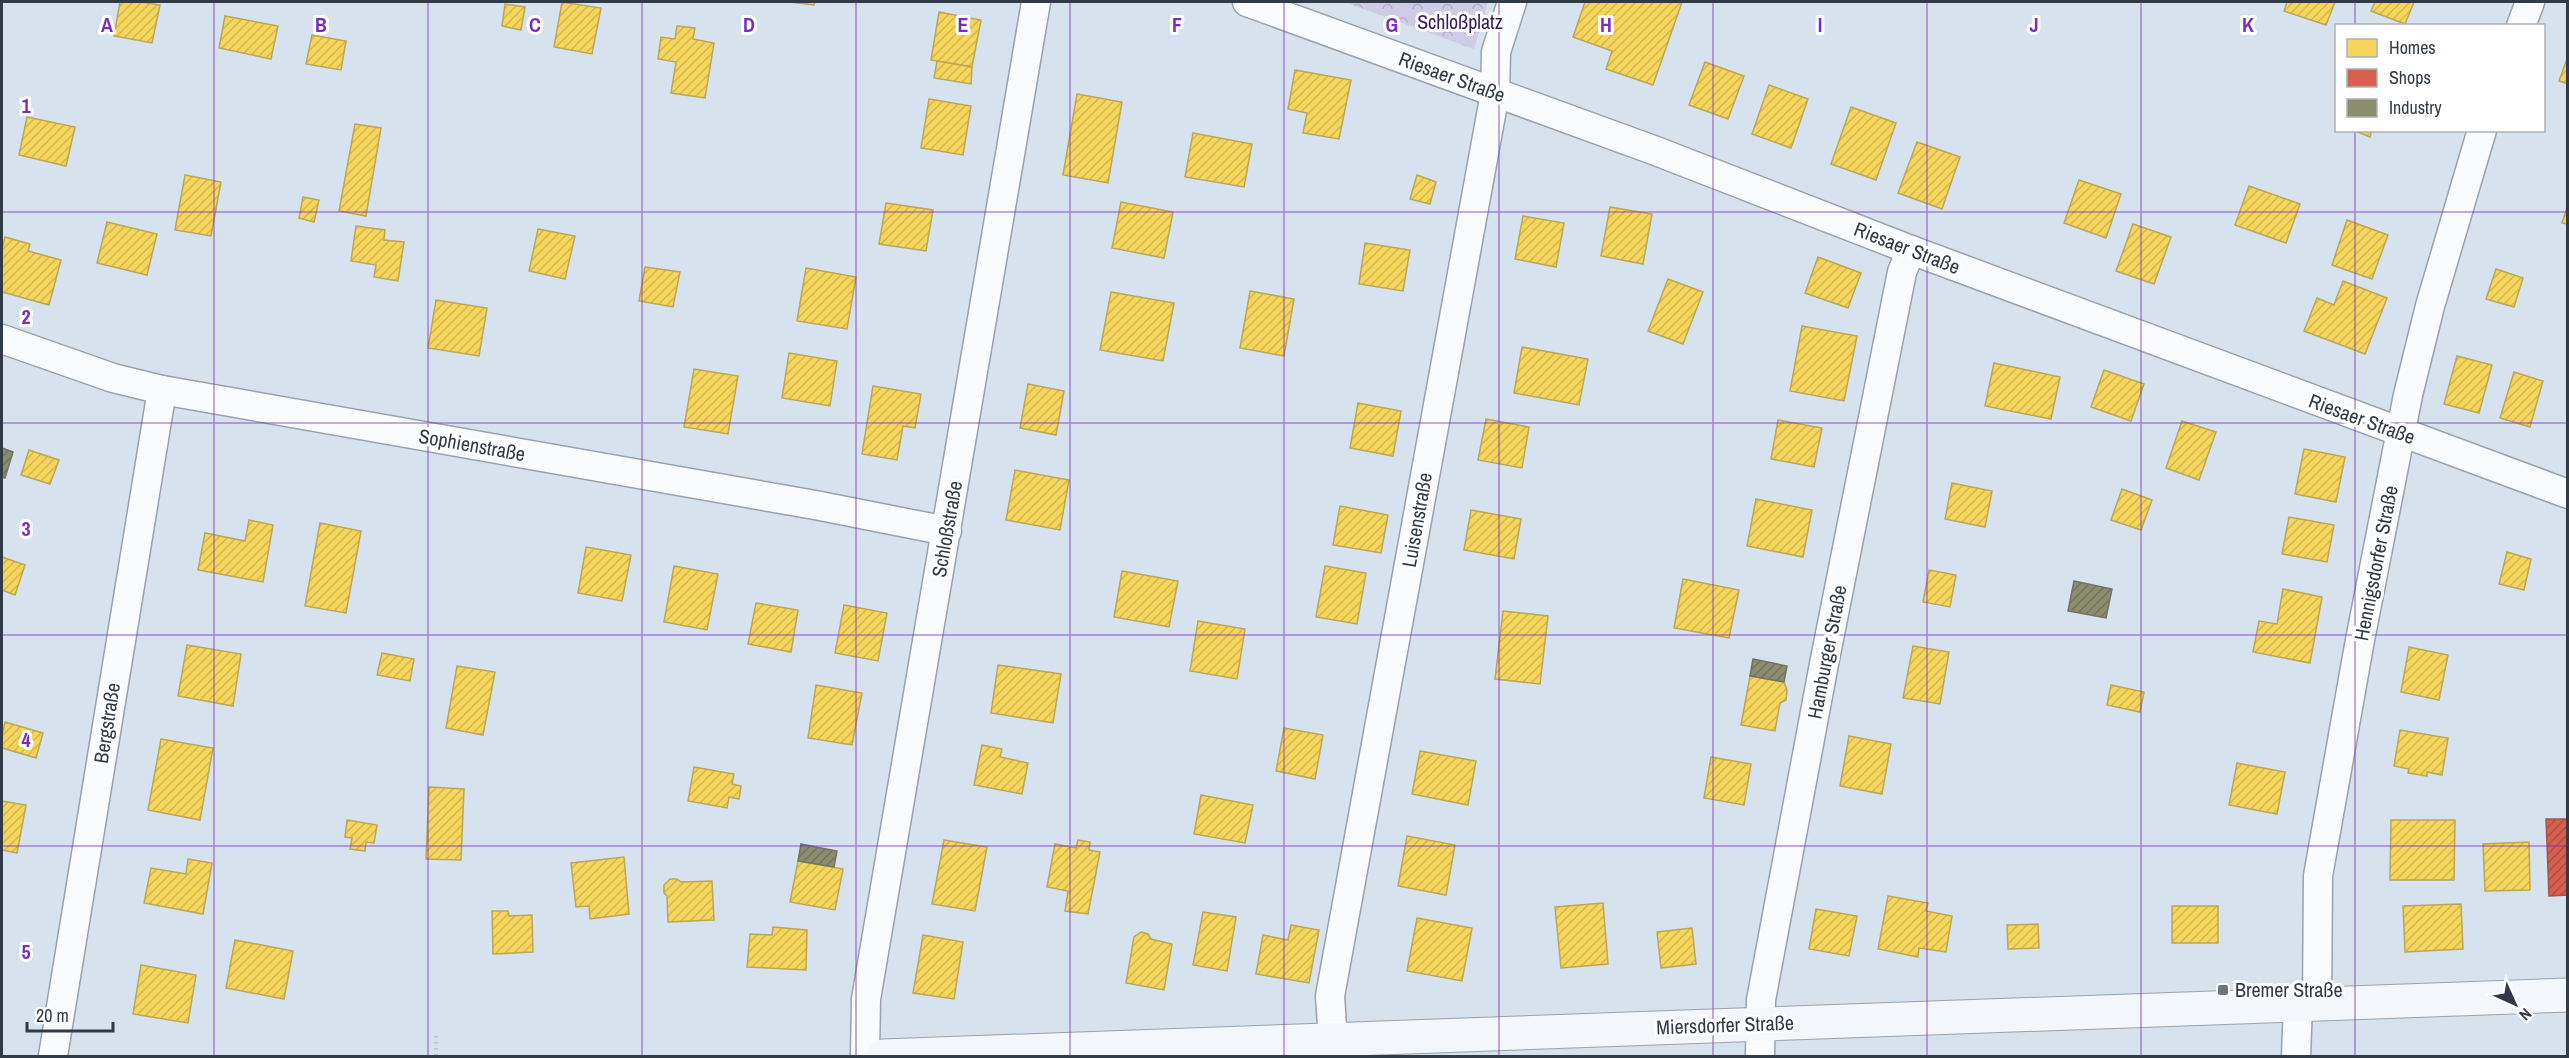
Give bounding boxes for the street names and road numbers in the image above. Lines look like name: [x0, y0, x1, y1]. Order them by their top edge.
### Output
street label: Riesaer Straße: [1395, 45, 1509, 108]
street label: Riesaer Straße: [1850, 215, 1964, 280]
street label: Riesaer Straße: [2305, 387, 2419, 450]
street label: Sophienstraße: [417, 422, 527, 467]
street label: Luisenstraße: [1395, 470, 1438, 569]
street label: Schloßstraße: [925, 479, 968, 579]
street label: Hennigsdorfer Straße: [2347, 483, 2404, 643]
street label: Hamburger Straße: [1800, 583, 1853, 721]
street label: Bergstraße: [87, 681, 126, 765]
street label: Miersdorfer Straße: [1656, 1009, 1794, 1040]

